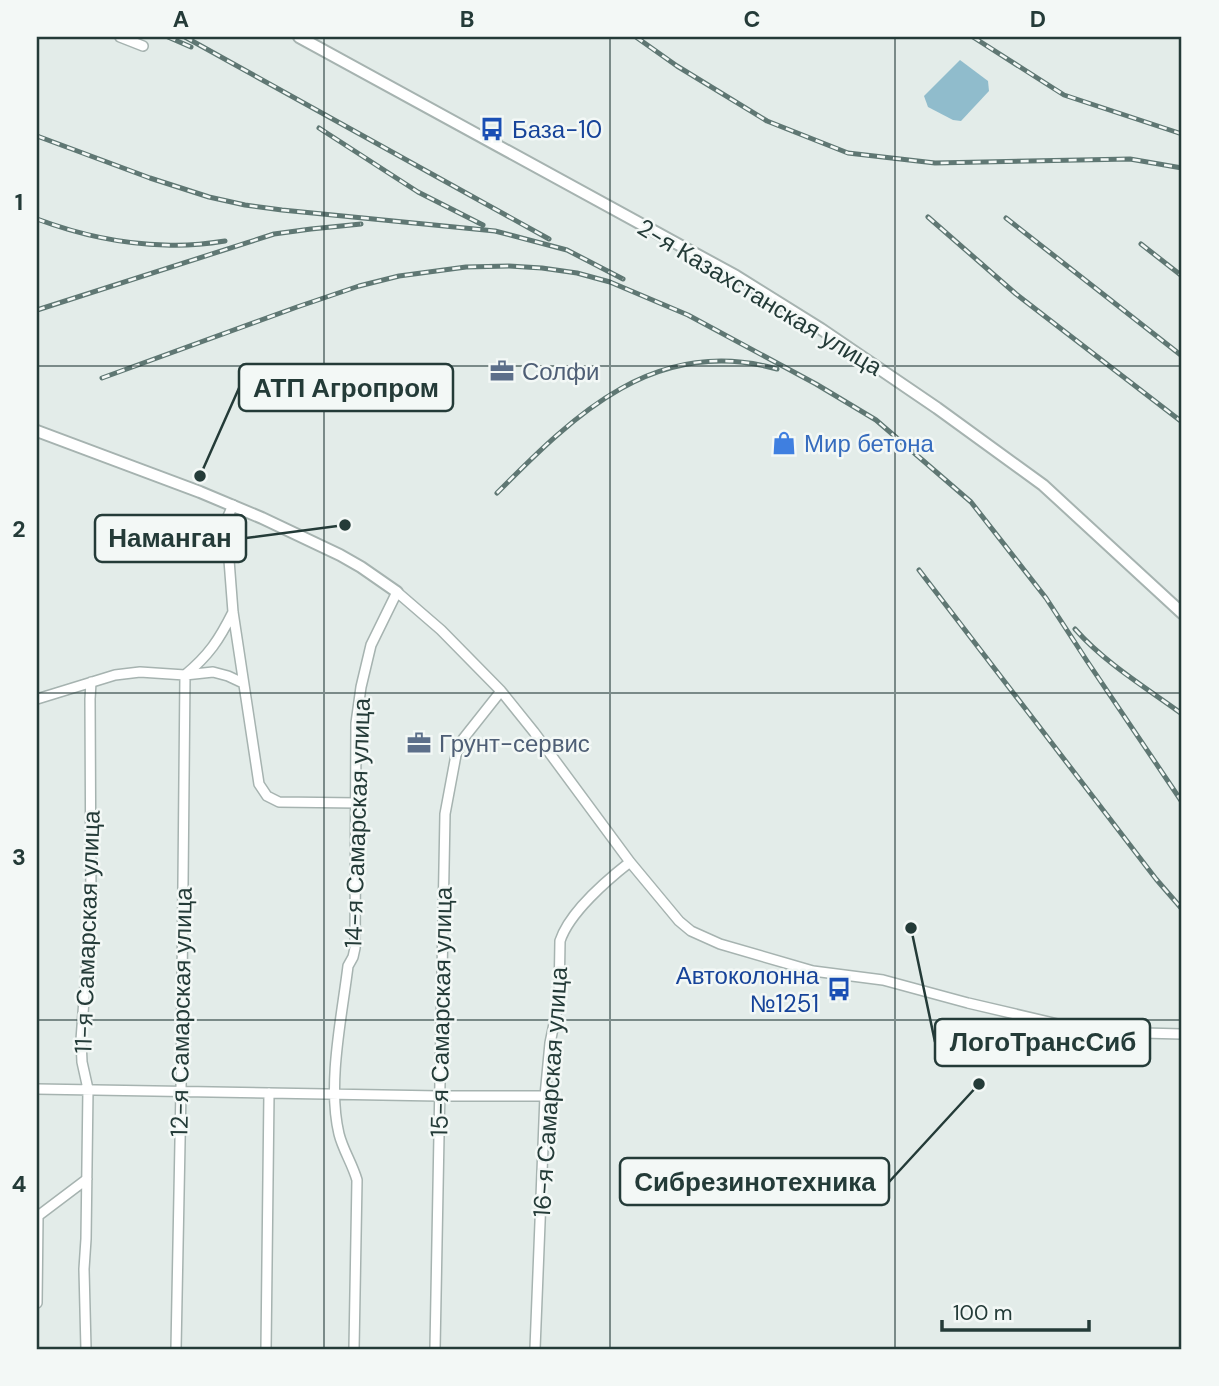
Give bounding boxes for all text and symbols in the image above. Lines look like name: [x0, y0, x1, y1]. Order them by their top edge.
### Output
text: A: [173, 4, 189, 34]
text: B: [460, 4, 474, 34]
text: C: [744, 4, 760, 34]
text: D: [1030, 4, 1046, 34]
place label: База-10: [512, 114, 602, 145]
bus stop icon: База-10: [478, 115, 506, 143]
text: 1: [15, 187, 23, 217]
street label: 2-я Казахстанская улица: [632, 212, 889, 383]
place label: Солфи: [522, 356, 599, 387]
office icon: Солфи: [488, 357, 516, 385]
callout: АТП Агропром: [239, 364, 453, 411]
text: АТП Агропром: [253, 371, 439, 405]
place label: Мир бетона: [804, 428, 934, 459]
shop icon: Мир бетона: [770, 429, 798, 457]
text: 2: [12, 514, 26, 544]
callout: Наманган: [95, 515, 246, 562]
text: Наманган: [108, 521, 232, 555]
street label: 14-я Самарская улица: [337, 697, 377, 949]
place label: Грунт-сервис: [439, 728, 590, 759]
office icon: Грунт-сервис: [405, 729, 433, 757]
street label: 11-я Самарская улица: [67, 809, 107, 1054]
text: 3: [12, 842, 26, 872]
street label: 12-я Самарская улица: [163, 886, 199, 1137]
street label: 15-я Самарская улица: [423, 886, 459, 1137]
place label: Автоколонна №1251: [676, 960, 820, 1019]
street label: 16-я Самарская улица: [526, 965, 574, 1218]
bus stop icon: Автоколонна №1251: [825, 975, 853, 1003]
callout: ЛогоТрансСиб: [935, 1019, 1150, 1066]
text: ЛогоТрансСиб: [950, 1025, 1136, 1059]
callout: Сибрезинотехника: [620, 1158, 889, 1205]
text: Сибрезинотехника: [634, 1165, 876, 1199]
text: 4: [12, 1169, 27, 1199]
scale bar: [942, 1288, 1090, 1332]
text: 100 m: [953, 1299, 1013, 1327]

